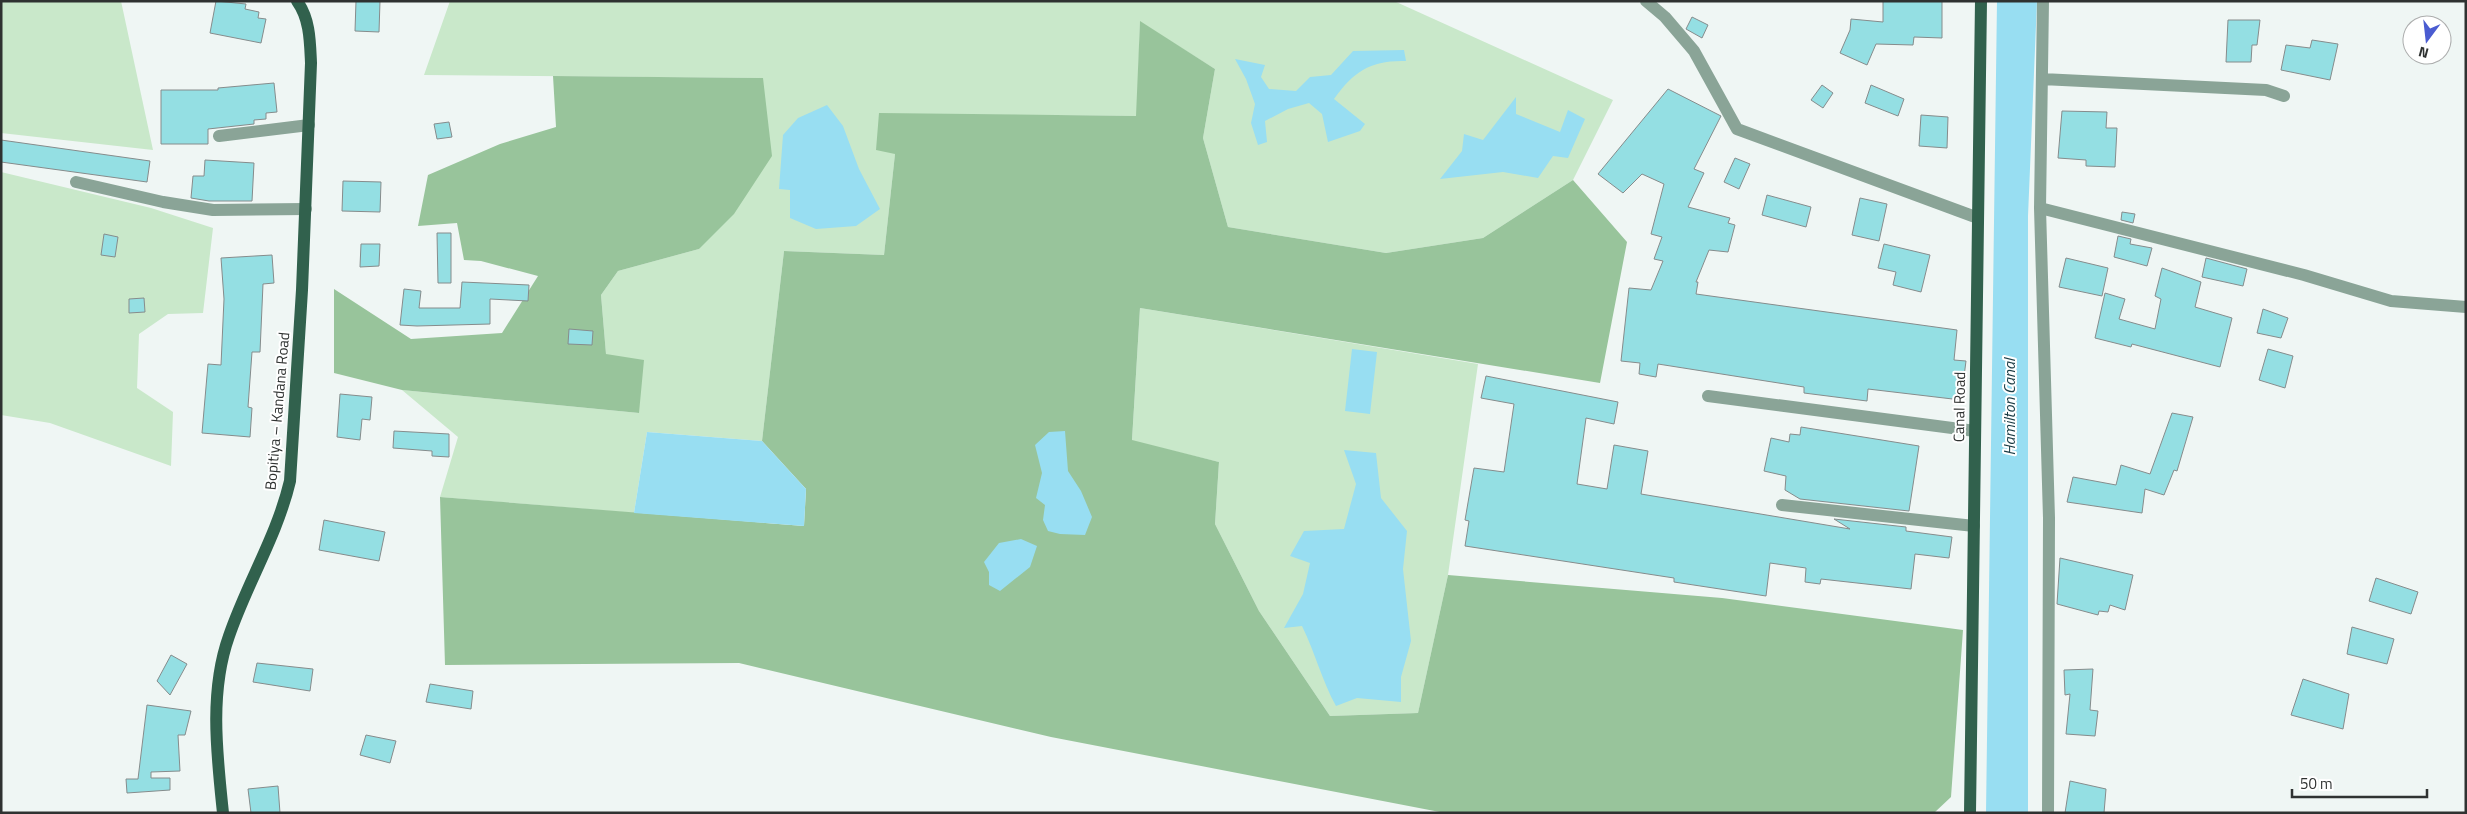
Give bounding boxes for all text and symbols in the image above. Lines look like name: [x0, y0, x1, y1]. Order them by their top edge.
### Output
north arrow: [2402, 15, 2452, 65]
text: N: [2416, 42, 2431, 64]
street label: Bopitiya – Kandana Road: [259, 331, 295, 491]
water label: Hamilton Canal: [1997, 357, 2021, 455]
street label: Canal Road: [1947, 372, 1971, 442]
scale bar: [2292, 766, 2427, 798]
text: 50 m: [2300, 772, 2333, 795]

